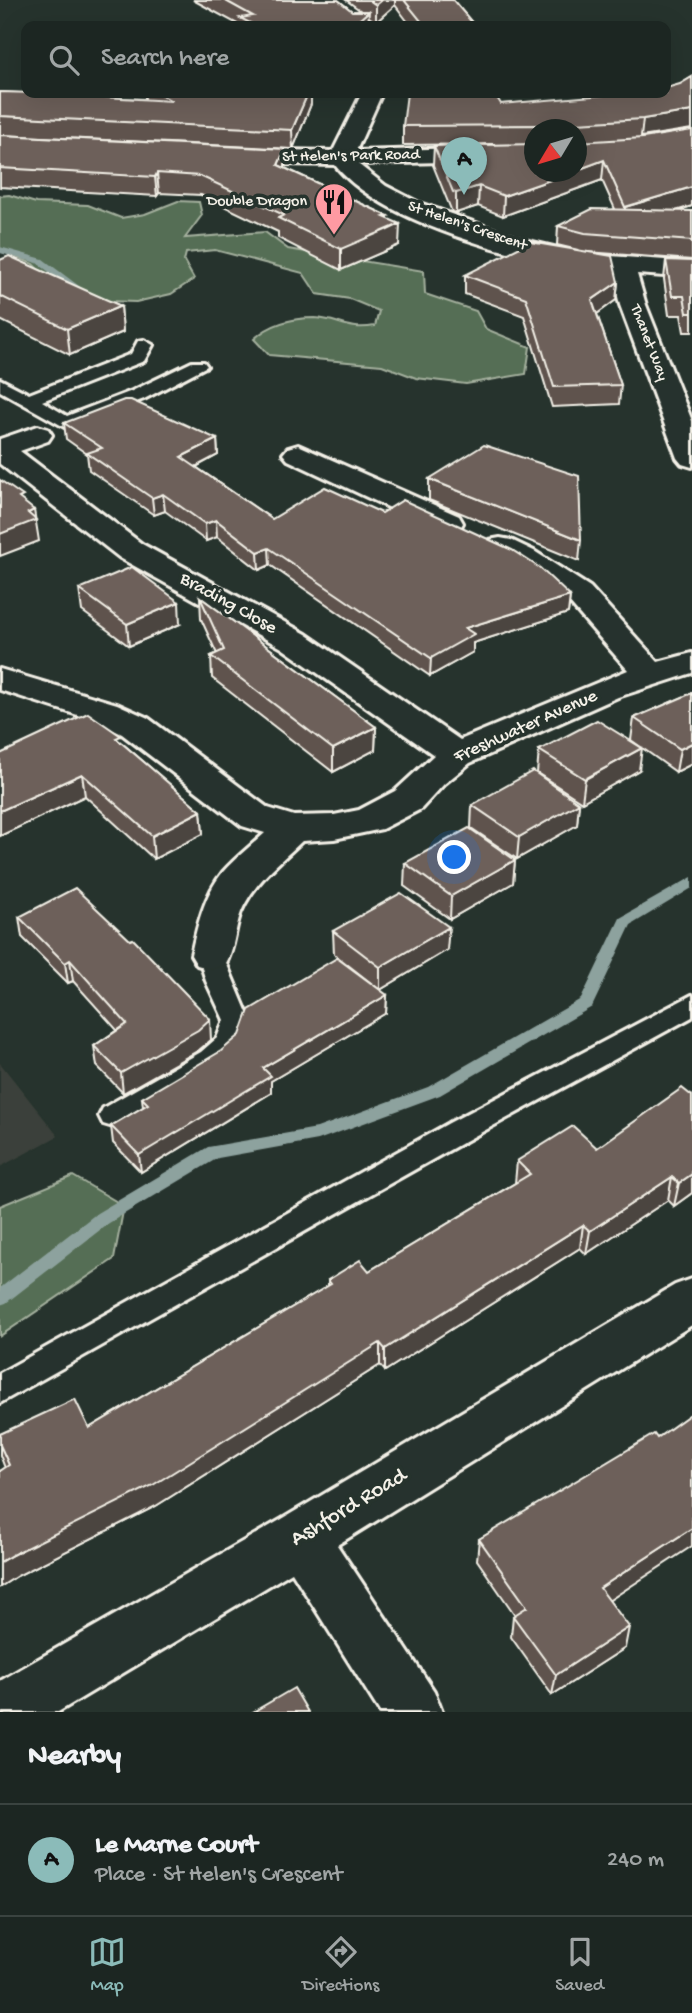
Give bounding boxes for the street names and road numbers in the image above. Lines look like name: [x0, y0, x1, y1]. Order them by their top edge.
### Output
street label: St Helen's Park Road: [282, 146, 422, 168]
street label: St Helen's Crescent: [405, 198, 530, 257]
street label: Thanet Way: [624, 301, 671, 384]
street label: Brading Close: [174, 567, 281, 640]
street label: Freshwater Avenue: [450, 685, 601, 769]
street label: Ashford Road: [286, 1462, 413, 1553]

